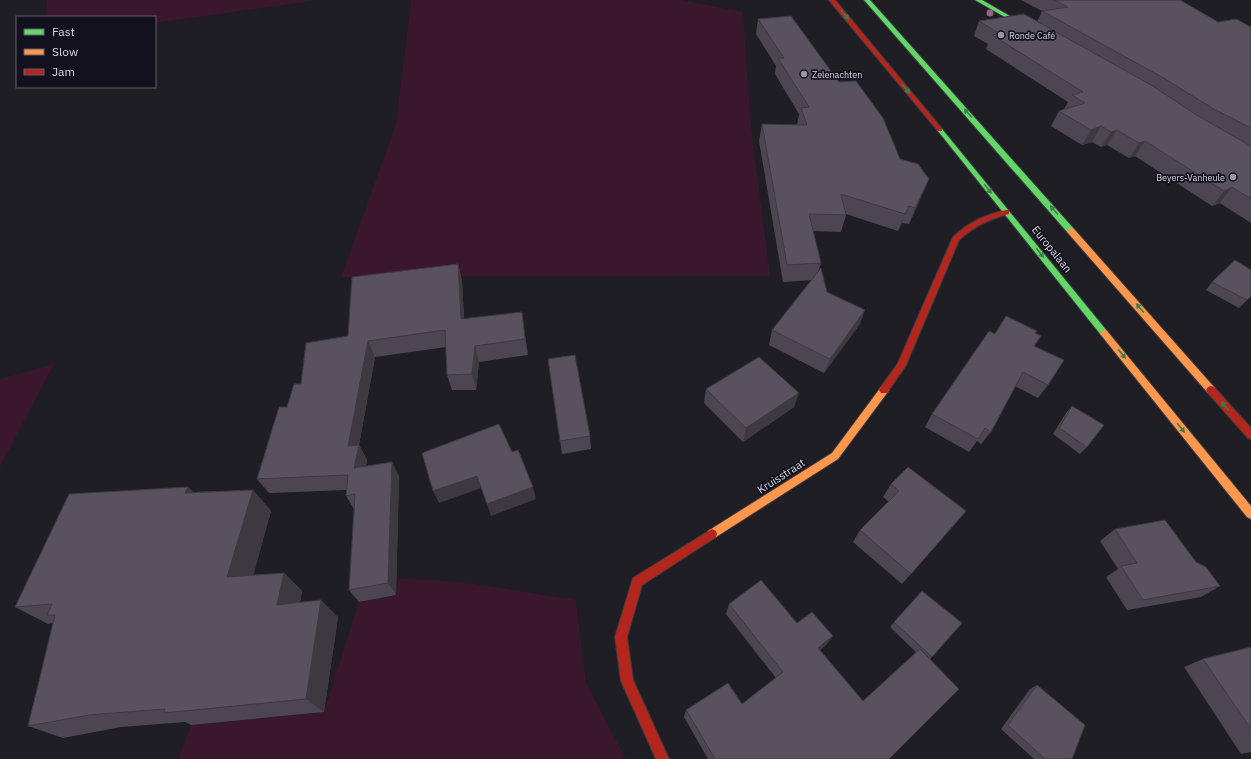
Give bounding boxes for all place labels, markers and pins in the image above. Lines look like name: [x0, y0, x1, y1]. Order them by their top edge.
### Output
marker: Ronde Café: [996, 30, 1006, 40]
place label: Ronde Café: [1009, 30, 1055, 41]
marker: Zelenachten: [799, 69, 809, 79]
place label: Zelenachten: [812, 69, 862, 80]
place label: Beyers-Vanheule: [1156, 172, 1225, 183]
marker: Beyers-Vanheule: [1228, 172, 1238, 182]

